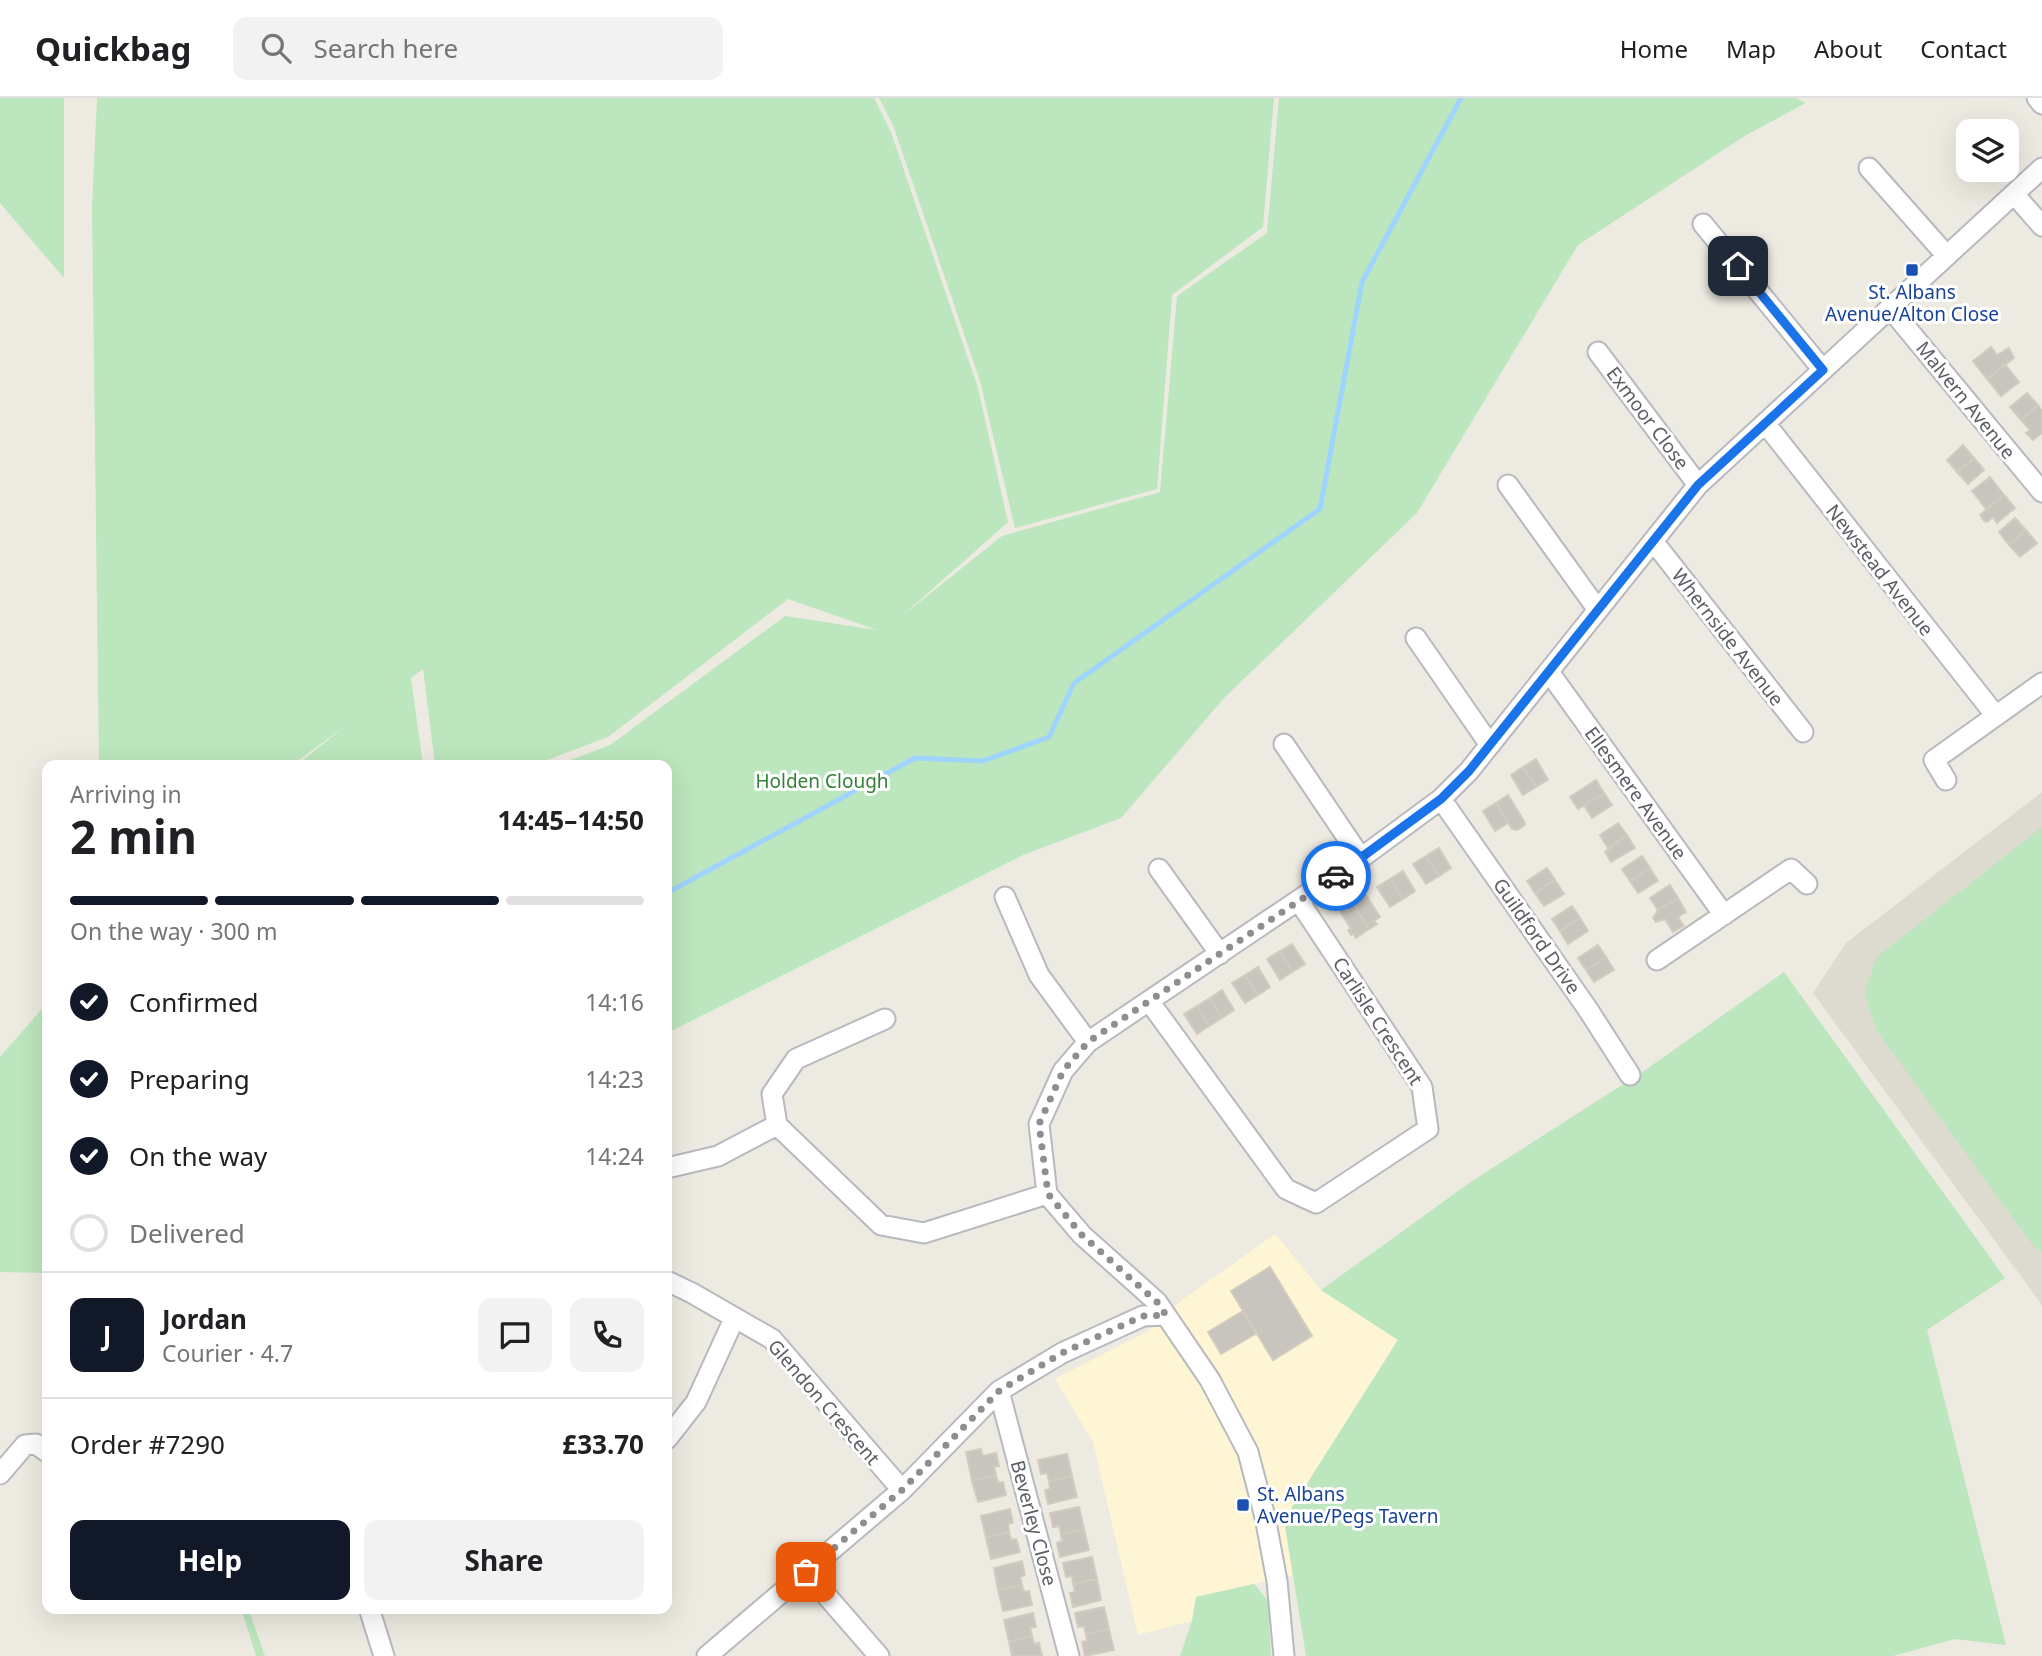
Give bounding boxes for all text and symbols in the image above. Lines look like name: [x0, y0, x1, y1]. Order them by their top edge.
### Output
search box: [233, 17, 723, 80]
text: Quickbag: [35, 26, 191, 71]
icon: search: [257, 29, 295, 67]
text: Search here: [313, 30, 458, 66]
text: Home: [1620, 32, 1688, 65]
text: Map: [1726, 32, 1776, 65]
text: About: [1814, 32, 1882, 65]
text: Contact: [1920, 32, 2007, 65]
map controls: [1956, 119, 2019, 182]
button: layers: [1956, 119, 2019, 182]
pin: [1708, 236, 1768, 296]
icon: home: [1719, 247, 1757, 285]
marker: St. Albans Avenue/Alton Close: [1904, 262, 1920, 278]
place label: St. Albans Avenue/Alton Close: [1825, 279, 1999, 327]
street label: Malvern Avenue: [1910, 336, 2022, 464]
street label: Exmoor Close: [1601, 361, 1695, 475]
street label: Newstead Avenue: [1820, 499, 1940, 641]
street label: Whernside Avenue: [1666, 563, 1790, 711]
street label: Ellesmere Avenue: [1579, 721, 1693, 865]
park label: Holden Clough: [755, 768, 889, 794]
text: Arriving in: [70, 778, 182, 810]
text: 14:45–14:50: [497, 802, 644, 838]
text: 2 min: [70, 805, 197, 867]
courier: [1301, 841, 1371, 911]
icon: car: [1317, 857, 1355, 895]
street label: Guildford Drive: [1487, 873, 1587, 999]
text: On the way · 300 m: [70, 915, 277, 947]
street label: Carlisle Crescent: [1327, 952, 1429, 1090]
icon: check: [70, 983, 108, 1021]
text: Confirmed: [129, 984, 259, 1020]
text: 14:16: [585, 986, 644, 1018]
icon: check: [70, 1060, 108, 1098]
text: Preparing: [129, 1061, 250, 1097]
text: 14:23: [585, 1063, 644, 1095]
icon: check: [70, 1137, 108, 1175]
text: On the way: [129, 1138, 267, 1174]
text: 14:24: [585, 1140, 644, 1172]
text: Delivered: [129, 1215, 245, 1251]
button: chat: [478, 1298, 552, 1372]
button: phone: [570, 1298, 644, 1372]
text: Jordan: [162, 1301, 247, 1337]
text: J: [103, 1317, 111, 1353]
street label: Glendon Crescent: [762, 1334, 886, 1471]
text: Courier · 4.7: [162, 1337, 293, 1369]
text: Order #7290: [70, 1426, 225, 1462]
text: £33.70: [562, 1426, 644, 1462]
street label: Beverley Close: [1005, 1457, 1063, 1589]
place label: St. Albans Avenue/Pegs Tavern: [1257, 1481, 1438, 1529]
marker: St. Albans Avenue/Pegs Tavern: [1235, 1497, 1251, 1513]
button: Help: [70, 1520, 350, 1600]
button: Share: [364, 1520, 644, 1600]
pin: [776, 1542, 836, 1602]
icon: bag: [787, 1553, 825, 1591]

